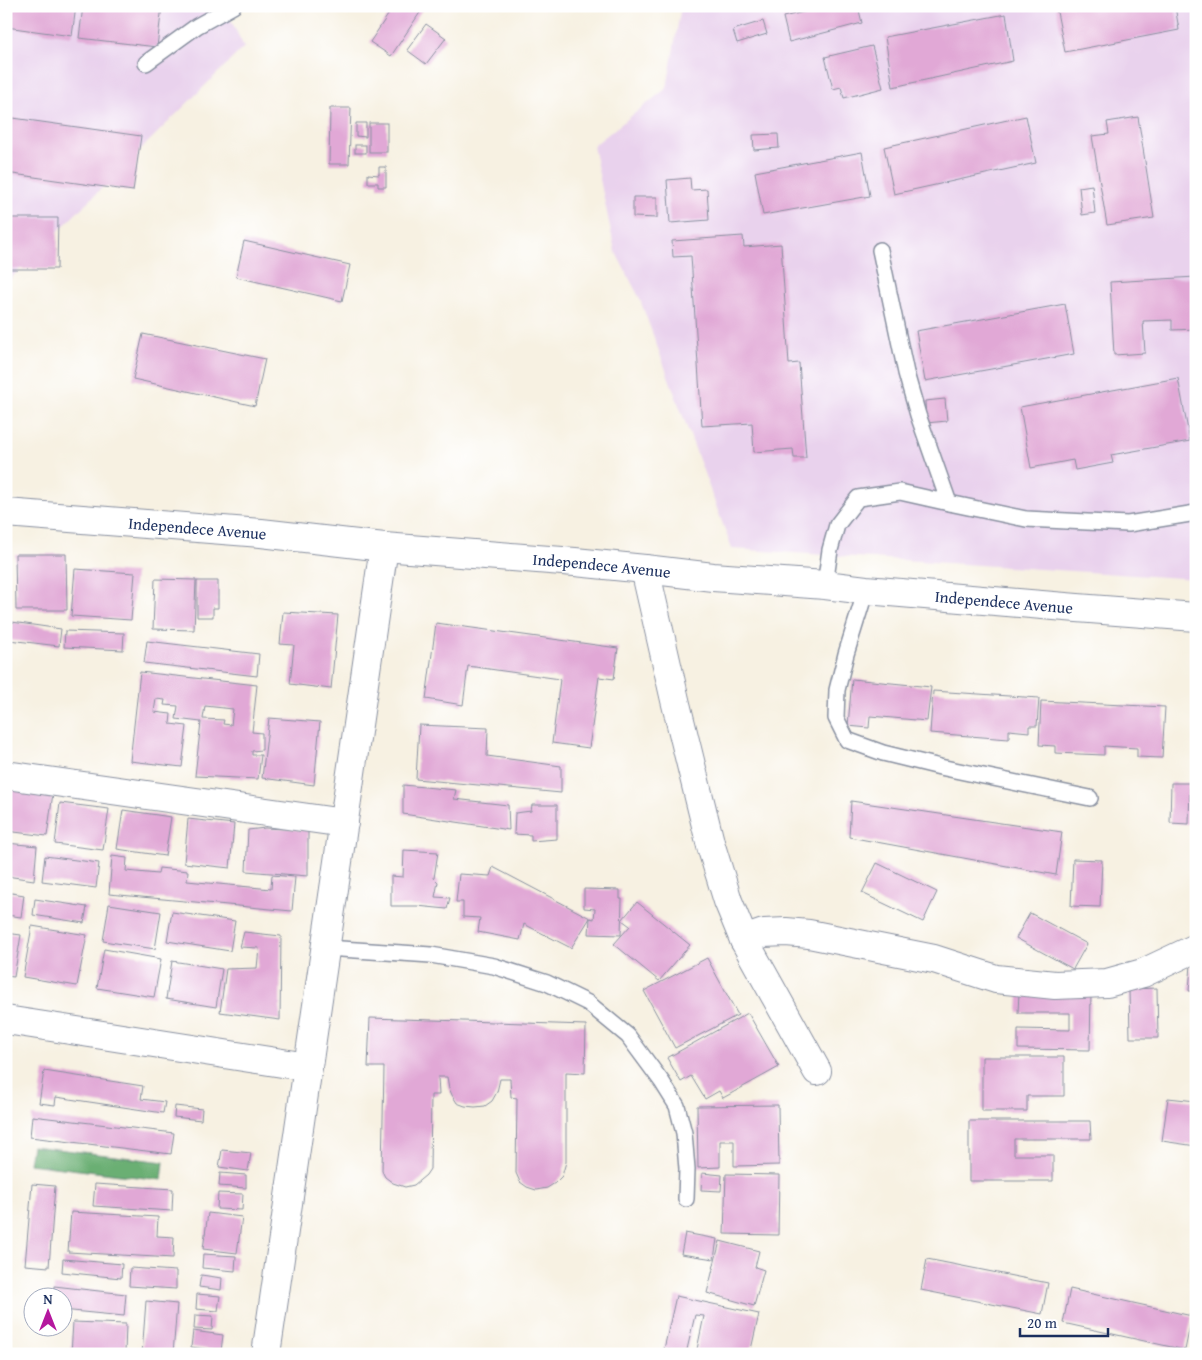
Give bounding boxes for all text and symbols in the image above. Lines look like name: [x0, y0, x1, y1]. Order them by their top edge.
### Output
street label: Independece Avenue: [127, 511, 268, 546]
street label: Independece Avenue: [532, 547, 672, 584]
street label: Independece Avenue: [934, 584, 1074, 620]
north arrow: [22, 1288, 72, 1338]
text: N: [43, 1289, 53, 1309]
scale bar: [1020, 1305, 1107, 1337]
text: 20 m: [1027, 1312, 1058, 1333]

